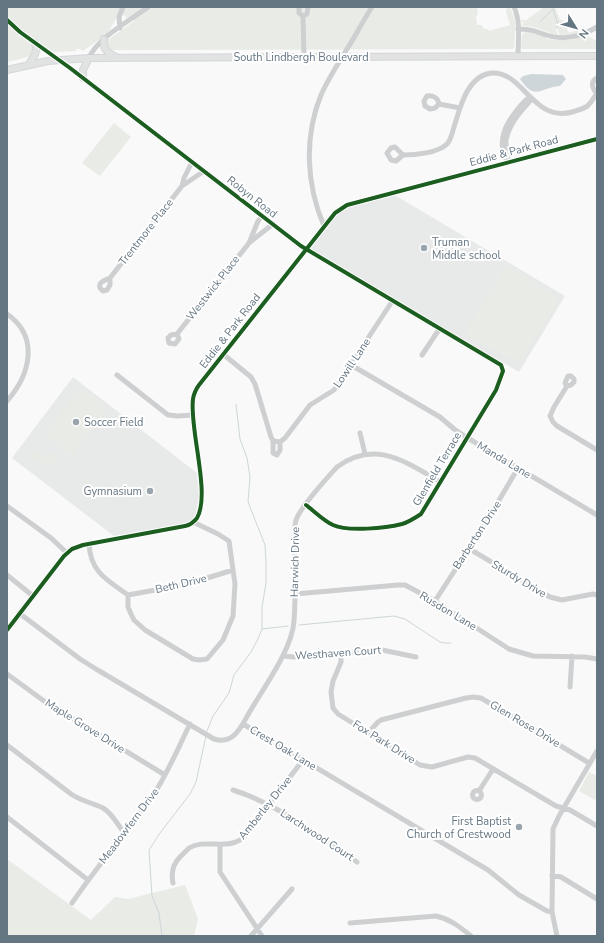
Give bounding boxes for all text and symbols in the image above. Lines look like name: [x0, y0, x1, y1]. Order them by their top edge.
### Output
north arrow: [556, 8, 596, 48]
text: N: [575, 26, 592, 42]
street label: South Lindbergh Boulevard: [233, 50, 369, 65]
street label: Eddie & Park Road: [468, 132, 560, 170]
street label: Robyn Road: [224, 173, 280, 221]
street label: Trentmore Place: [115, 196, 177, 268]
place label: Truman Middle school: [432, 235, 502, 263]
marker: Truman Middle school: [419, 243, 429, 253]
street label: Westwick Place: [183, 252, 243, 324]
street label: Eddie & Park Road: [196, 290, 264, 372]
street label: Lowill Lane: [330, 335, 374, 391]
place label: Soccer Field: [84, 415, 144, 430]
marker: Soccer Field: [71, 417, 81, 427]
street label: Glenfield Terrace: [409, 429, 465, 509]
street label: Manda Lane: [474, 438, 534, 482]
place label: Gymnasium: [83, 484, 142, 499]
marker: Gymnasium: [145, 486, 155, 496]
street label: Barberton Drive: [449, 498, 505, 572]
street label: Harwich Drive: [287, 526, 303, 597]
street label: Sturdy Drive: [489, 557, 549, 601]
street label: Beth Drive: [154, 571, 208, 597]
street label: Rusdon Lane: [417, 588, 480, 634]
street label: Westhaven Court: [294, 642, 382, 663]
street label: Maple Grove Drive: [42, 695, 128, 757]
street label: Glen Rose Drive: [487, 697, 563, 751]
street label: Fox Park Drive: [350, 717, 418, 767]
street label: Crest Oak Lane: [247, 722, 319, 774]
street label: Amberley Drive: [235, 773, 295, 843]
street label: Meadowfern Drive: [96, 785, 163, 867]
street label: Larchwood Court: [277, 806, 357, 865]
place label: First Baptist Church of Crestwood: [406, 814, 511, 842]
marker: First Baptist Church of Crestwood: [514, 822, 524, 832]

